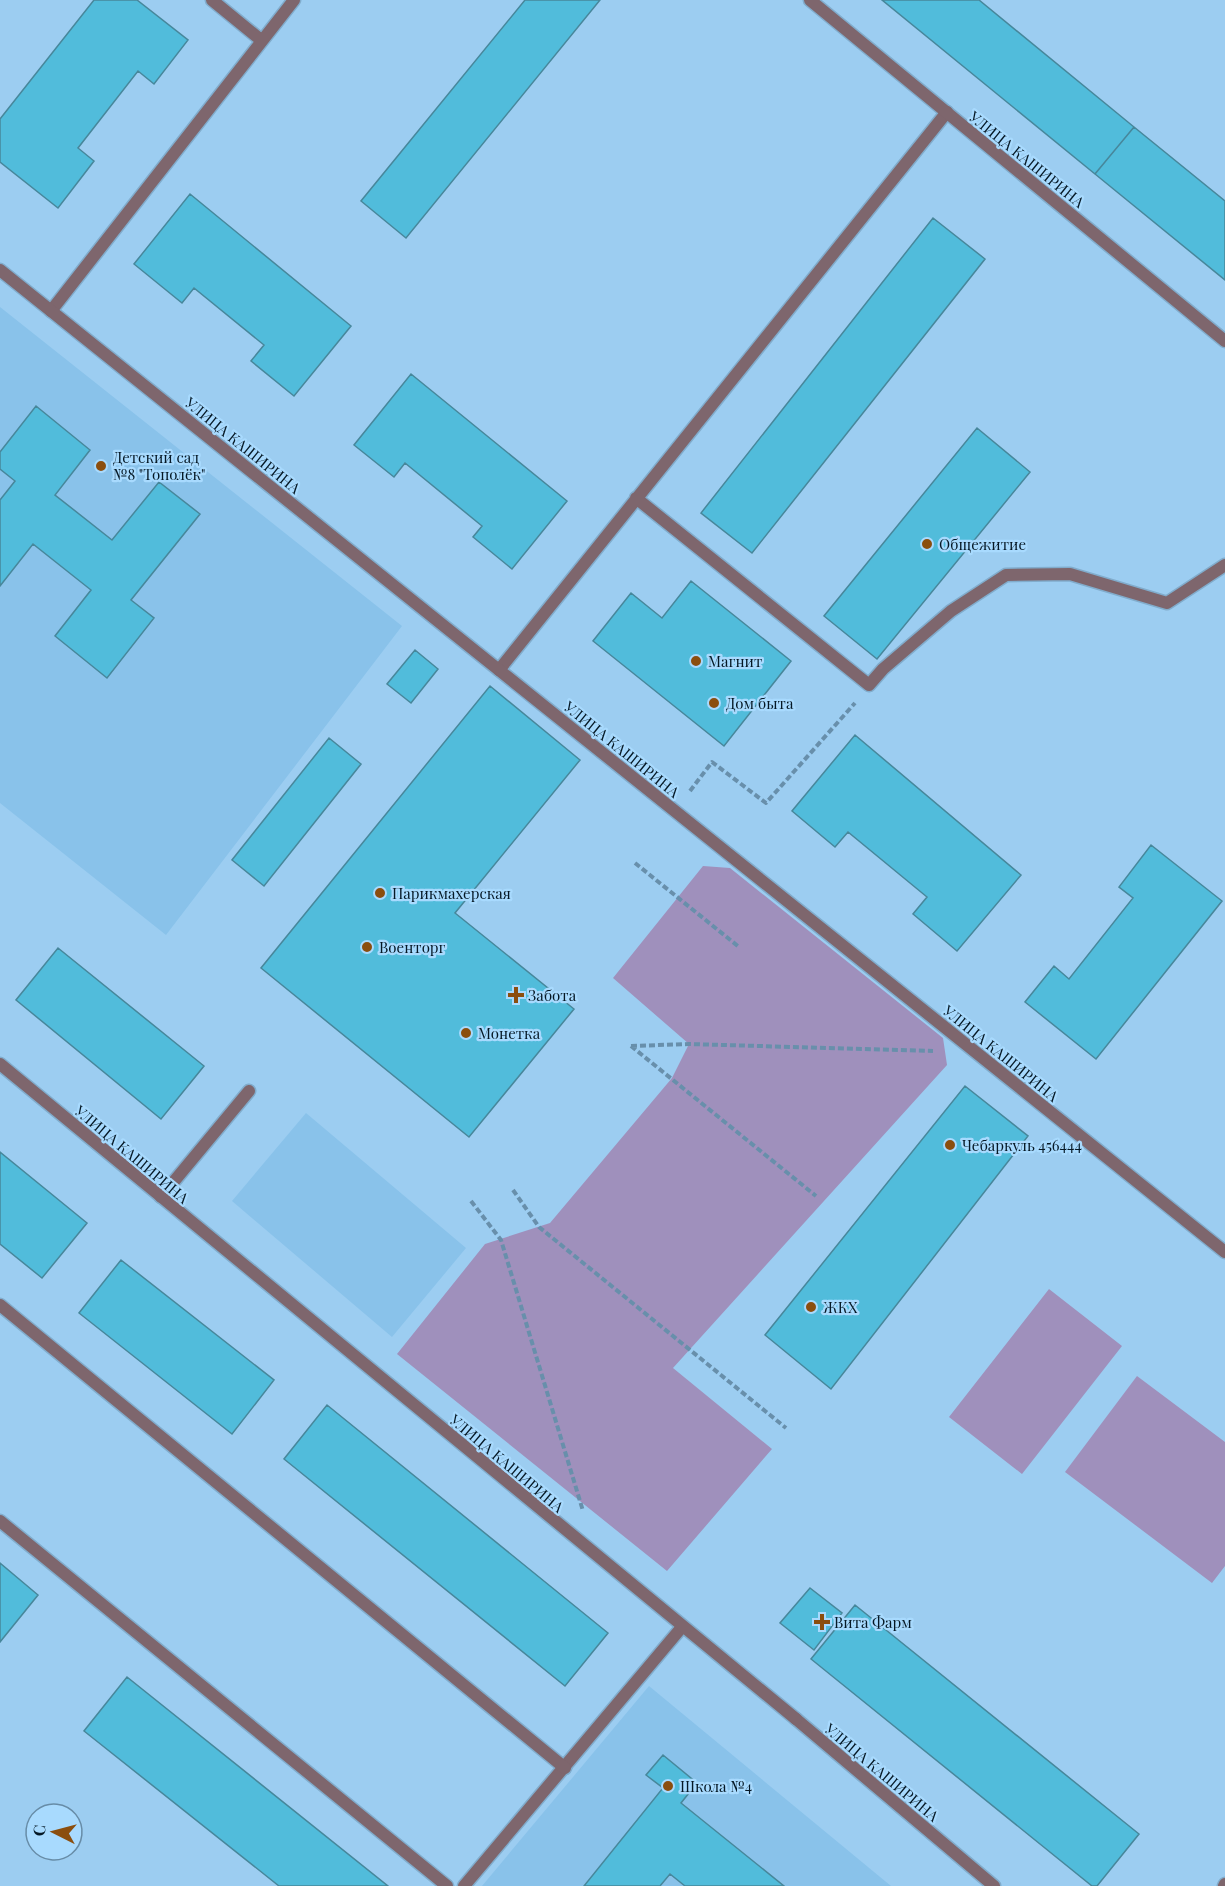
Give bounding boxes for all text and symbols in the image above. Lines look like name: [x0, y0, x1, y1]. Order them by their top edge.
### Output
street label: УЛИЦА КАШИРИНА: [964, 106, 1089, 212]
street label: УЛИЦА КАШИРИНА: [180, 392, 305, 498]
place label: Детский сад №8 "Тополёк": [113, 447, 206, 484]
marker: Детский сад №8 "Тополёк": [94, 459, 108, 473]
place label: Общежитие: [939, 534, 1026, 554]
marker: Общежитие: [920, 537, 934, 551]
place label: Магнит: [708, 651, 762, 671]
marker: Магнит: [689, 654, 703, 668]
place label: Дом быта: [726, 693, 794, 713]
street label: УЛИЦА КАШИРИНА: [559, 696, 684, 802]
marker: Дом быта: [707, 696, 721, 710]
place label: Парикмахерская: [392, 883, 511, 903]
marker: Парикмахерская: [373, 886, 387, 900]
place label: Военторг: [379, 937, 446, 957]
marker: Военторг: [360, 940, 374, 954]
place label: Забота: [528, 985, 577, 1005]
marker: Забота: [509, 988, 523, 1002]
street label: УЛИЦА КАШИРИНА: [938, 1000, 1063, 1106]
place label: Монетка: [478, 1023, 541, 1043]
marker: Монетка: [459, 1026, 473, 1040]
street label: УЛИЦА КАШИРИНА: [70, 1100, 194, 1208]
place label: Чебаpкуль 456444: [962, 1135, 1082, 1155]
marker: Чебаpкуль 456444: [943, 1138, 957, 1152]
place label: ЖКХ: [823, 1297, 858, 1317]
marker: ЖКХ: [804, 1300, 818, 1314]
street label: УЛИЦА КАШИРИНА: [445, 1409, 569, 1517]
place label: Вита Фарм: [834, 1612, 912, 1632]
marker: Вита Фарм: [815, 1615, 829, 1629]
street label: УЛИЦА КАШИРИНА: [820, 1718, 944, 1826]
place label: Школа №4: [680, 1776, 752, 1796]
marker: Школа №4: [661, 1779, 675, 1793]
north arrow: [24, 1802, 84, 1862]
text: С: [28, 1824, 50, 1837]

